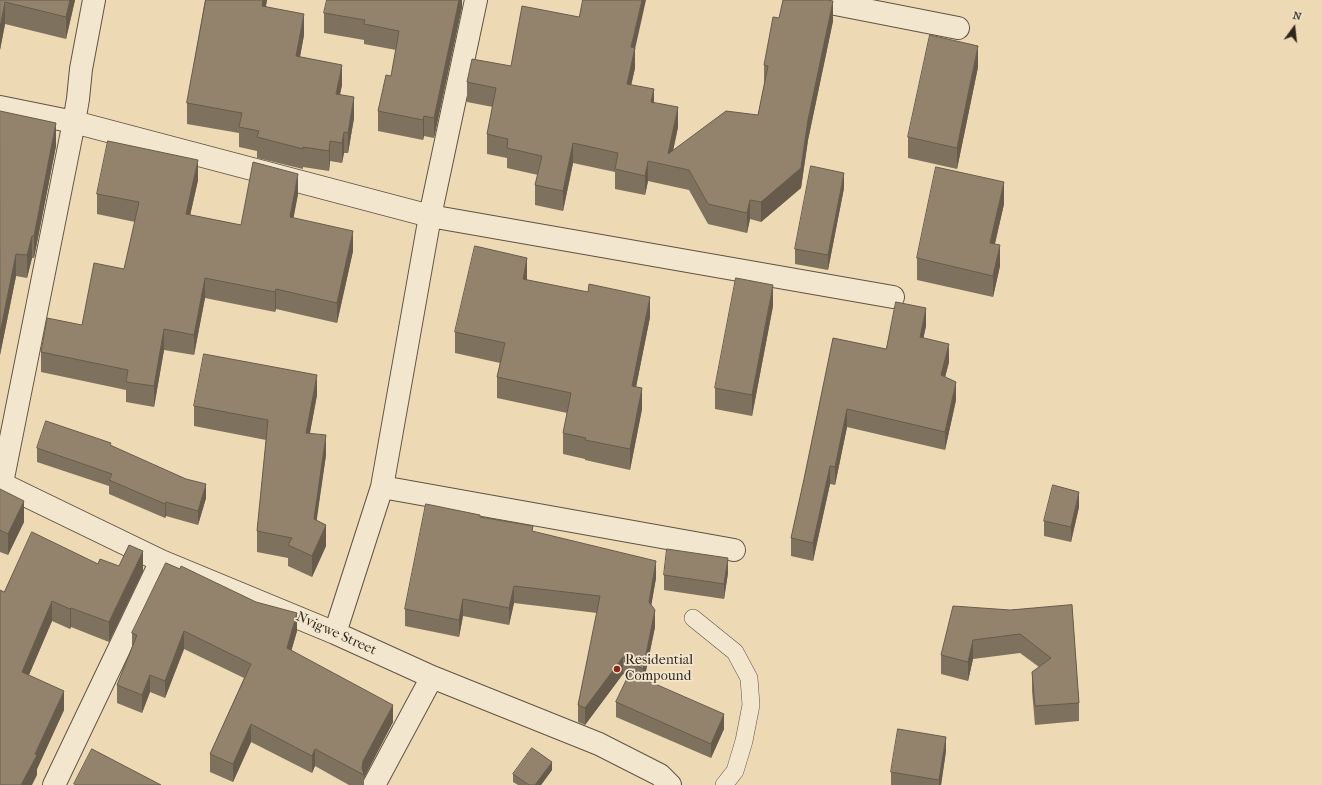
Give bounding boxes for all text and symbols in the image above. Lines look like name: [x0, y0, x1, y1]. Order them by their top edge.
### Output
north arrow: [1274, 8, 1314, 48]
text: N: [1292, 9, 1303, 23]
street label: Nvigwe Street: [293, 609, 379, 659]
place label: Residential Compound: [625, 653, 693, 686]
marker: Residential Compound: [612, 664, 622, 674]

